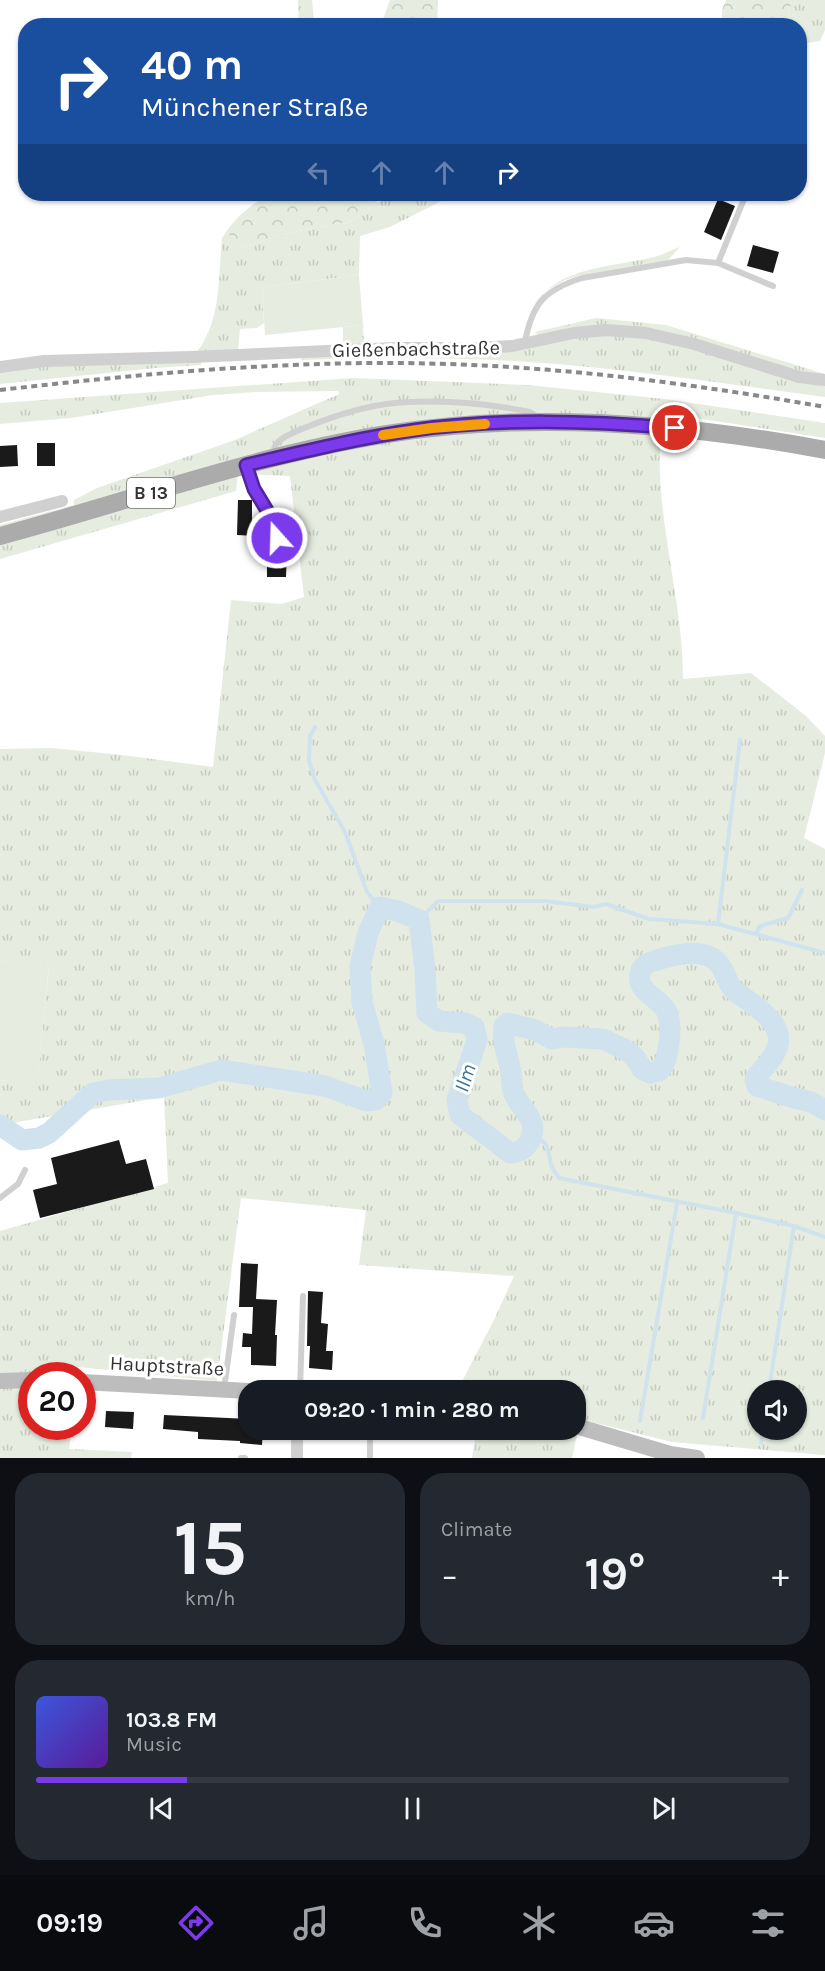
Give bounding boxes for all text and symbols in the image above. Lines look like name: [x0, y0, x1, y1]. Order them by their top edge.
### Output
text: 40 m: [141, 40, 243, 90]
icon: right: [42, 42, 120, 120]
text: Münchener Straße: [141, 91, 368, 123]
icon: left: [302, 156, 335, 189]
icon: ahead: [365, 156, 398, 189]
icon: ahead: [428, 156, 461, 189]
icon: right: [491, 156, 524, 189]
street label: Gießenbachstraße: [332, 336, 500, 362]
pin: [649, 402, 700, 453]
icon: arrive: [658, 411, 691, 444]
road number: B 13: [127, 478, 175, 508]
position arrow: [245, 506, 309, 570]
water label: Ilm: [449, 1061, 481, 1095]
street label: Hauptstraße: [109, 1352, 225, 1380]
speed limit sign: 20: [18, 1362, 96, 1440]
map controls: [747, 1380, 807, 1440]
button: sound: [747, 1380, 807, 1440]
text: 09:20 · 1 min · 280 m: [304, 1397, 520, 1423]
text: 15: [173, 1502, 247, 1594]
text: Climate: [441, 1518, 512, 1541]
text: 19°: [585, 1548, 645, 1600]
text: −: [441, 1556, 458, 1594]
text: +: [772, 1556, 789, 1594]
text: km/h: [185, 1587, 235, 1610]
text: 103.8 FM: [126, 1707, 217, 1733]
text: Music: [126, 1733, 182, 1756]
icon: previous: [145, 1792, 178, 1825]
icon: pause: [396, 1792, 429, 1825]
icon: next: [647, 1792, 680, 1825]
icon: directions: [175, 1902, 217, 1944]
icon: music: [290, 1902, 332, 1944]
icon: phone: [404, 1902, 446, 1944]
icon: climate: [518, 1902, 560, 1944]
icon: car: [633, 1902, 675, 1944]
icon: filters: [747, 1902, 789, 1944]
text: 09:19: [36, 1907, 103, 1939]

